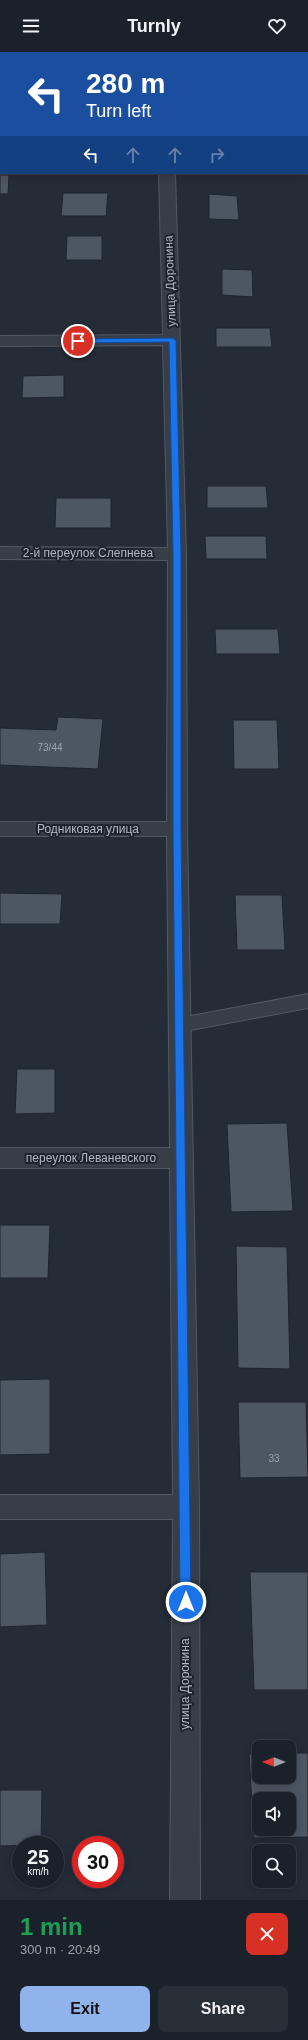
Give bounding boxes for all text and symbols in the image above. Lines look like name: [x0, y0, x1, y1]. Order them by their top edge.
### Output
icon: menu: [20, 15, 42, 37]
icon: heart: [266, 15, 288, 37]
text: Turnly: [127, 16, 181, 36]
icon: left: [20, 68, 72, 120]
text: 280 m: [86, 68, 165, 99]
text: Turn left: [86, 101, 151, 121]
icon: left: [80, 144, 102, 166]
icon: ahead: [122, 144, 144, 166]
icon: ahead: [164, 144, 186, 166]
icon: right: [206, 144, 228, 166]
street label: улица Доронина: [161, 235, 179, 327]
pin: [61, 324, 95, 358]
icon: arrive: [67, 330, 89, 352]
street label: 2-й переулок Слепнева: [23, 546, 153, 560]
house number: 73/44: [37, 742, 63, 753]
street label: Родниковая улица: [37, 822, 139, 836]
street label: переулок Леваневского: [26, 1151, 157, 1165]
house number: 33: [268, 1453, 280, 1464]
position arrow: [165, 1581, 207, 1623]
street label: улица Доронина: [178, 1638, 192, 1730]
north arrow: [252, 1740, 296, 1784]
map controls: [252, 1740, 296, 1888]
button: sound: [252, 1792, 296, 1836]
speed limit sign: 30: [72, 1836, 124, 1888]
button: search: [252, 1844, 296, 1888]
text: 25: [27, 1846, 49, 1868]
text: km/h: [27, 1866, 49, 1877]
text: 1 min: [20, 1913, 83, 1940]
button: close: [246, 1913, 288, 1955]
text: 300 m · 20:49: [20, 1942, 100, 1957]
button: Exit: [20, 1986, 150, 2032]
button: Share: [158, 1986, 288, 2032]

